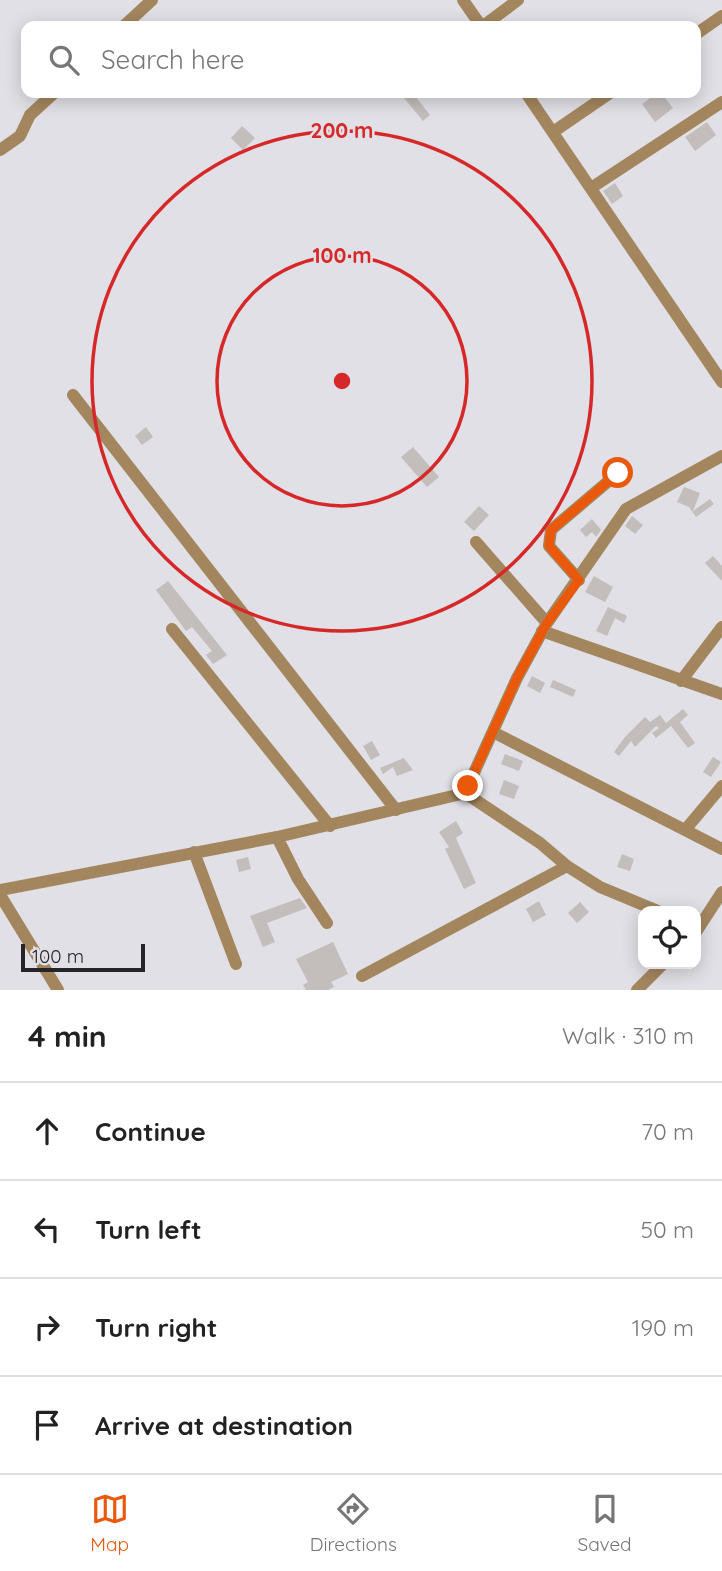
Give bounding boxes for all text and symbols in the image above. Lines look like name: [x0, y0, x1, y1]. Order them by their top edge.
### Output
search box: [21, 21, 701, 98]
icon: search: [45, 41, 83, 79]
text: Search here: [101, 43, 245, 76]
text: 200 m: [311, 117, 373, 143]
text: 100 m: [312, 242, 372, 268]
centre of rings: [330, 369, 354, 393]
route start: [602, 457, 633, 488]
route end: [452, 770, 483, 801]
map controls: [638, 906, 701, 969]
button: locate: [638, 906, 701, 969]
scale bar: [21, 941, 145, 973]
text: 100 m: [32, 944, 84, 968]
text: 4 min: [28, 1017, 107, 1055]
text: Walk · 310 m: [562, 1021, 694, 1050]
icon: ahead: [28, 1112, 66, 1150]
text: Continue: [95, 1115, 206, 1148]
text: 70 m: [641, 1117, 694, 1146]
icon: left: [28, 1210, 66, 1248]
text: Turn left: [95, 1213, 202, 1246]
text: 50 m: [641, 1215, 694, 1244]
icon: right: [28, 1308, 66, 1346]
text: Turn right: [95, 1311, 217, 1344]
text: 190 m: [632, 1313, 694, 1342]
icon: arrive: [28, 1406, 66, 1444]
text: Arrive at destination: [95, 1409, 353, 1442]
tab: Map: [90, 1490, 129, 1556]
tab: Directions: [310, 1490, 397, 1556]
tab: Saved: [577, 1490, 632, 1556]

